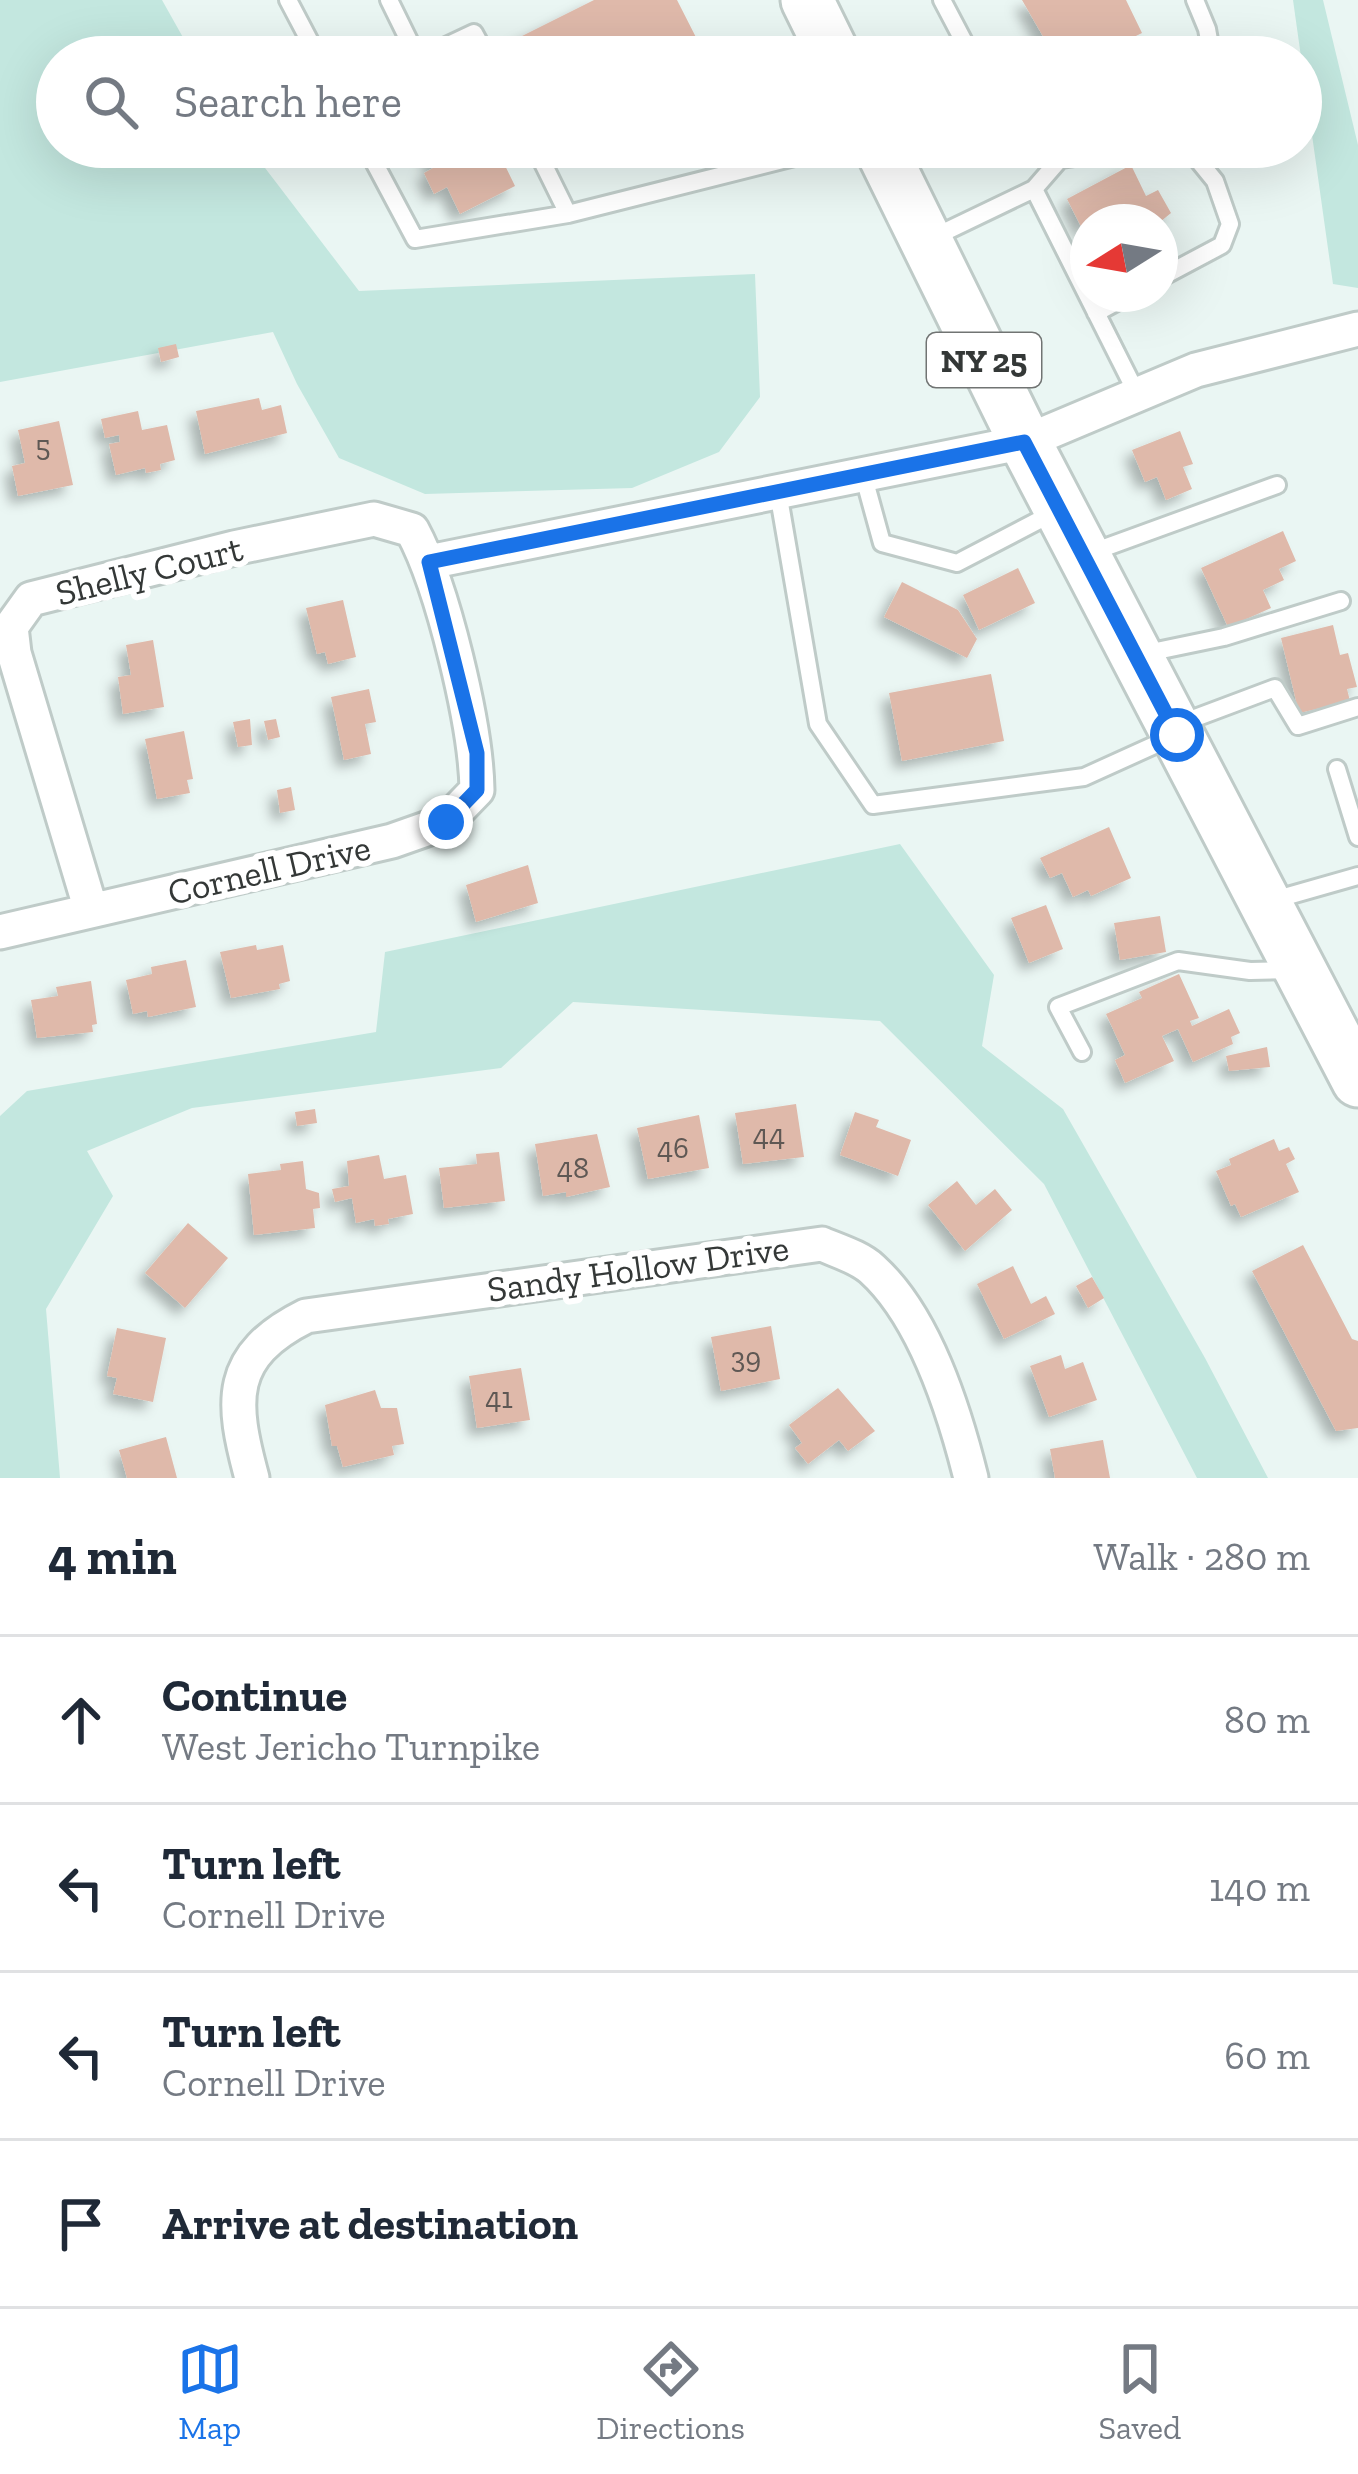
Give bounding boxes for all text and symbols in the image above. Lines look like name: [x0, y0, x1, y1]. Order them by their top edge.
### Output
search box: [36, 36, 1322, 168]
icon: search: [78, 69, 144, 135]
text: Search here: [174, 75, 402, 129]
north arrow: [1070, 204, 1178, 312]
road number: NY 25: [927, 333, 1041, 387]
house number: 5: [35, 428, 51, 464]
street label: Shelly Court: [51, 526, 248, 614]
route start: [1150, 708, 1204, 762]
route end: [419, 795, 473, 849]
street label: Cornell Drive: [164, 825, 375, 914]
house number: 44: [753, 1117, 785, 1153]
house number: 46: [657, 1130, 689, 1166]
house number: 48: [557, 1150, 589, 1186]
street label: Sandy Hollow Drive: [485, 1226, 792, 1311]
house number: 39: [731, 1340, 761, 1376]
house number: 41: [485, 1380, 513, 1416]
text: 4 min: [48, 1526, 177, 1587]
text: Walk · 280 m: [1094, 1533, 1310, 1580]
text: Continue: [162, 1669, 347, 1723]
icon: ahead: [48, 1687, 114, 1753]
text: 80 m: [1224, 1696, 1310, 1743]
text: West Jericho Turnpike: [162, 1723, 540, 1770]
text: Turn left: [162, 1837, 340, 1891]
icon: left: [48, 1855, 114, 1921]
text: 140 m: [1209, 1864, 1310, 1911]
text: Cornell Drive: [162, 1891, 386, 1938]
text: Turn left: [162, 2005, 340, 2059]
icon: left: [48, 2023, 114, 2089]
text: 60 m: [1224, 2032, 1310, 2079]
text: Cornell Drive: [162, 2059, 386, 2106]
icon: arrive: [48, 2191, 114, 2257]
text: Arrive at destination: [162, 2197, 578, 2251]
tab: Map: [177, 2336, 243, 2447]
tab: Directions: [596, 2336, 745, 2447]
tab: Saved: [1099, 2336, 1181, 2447]

